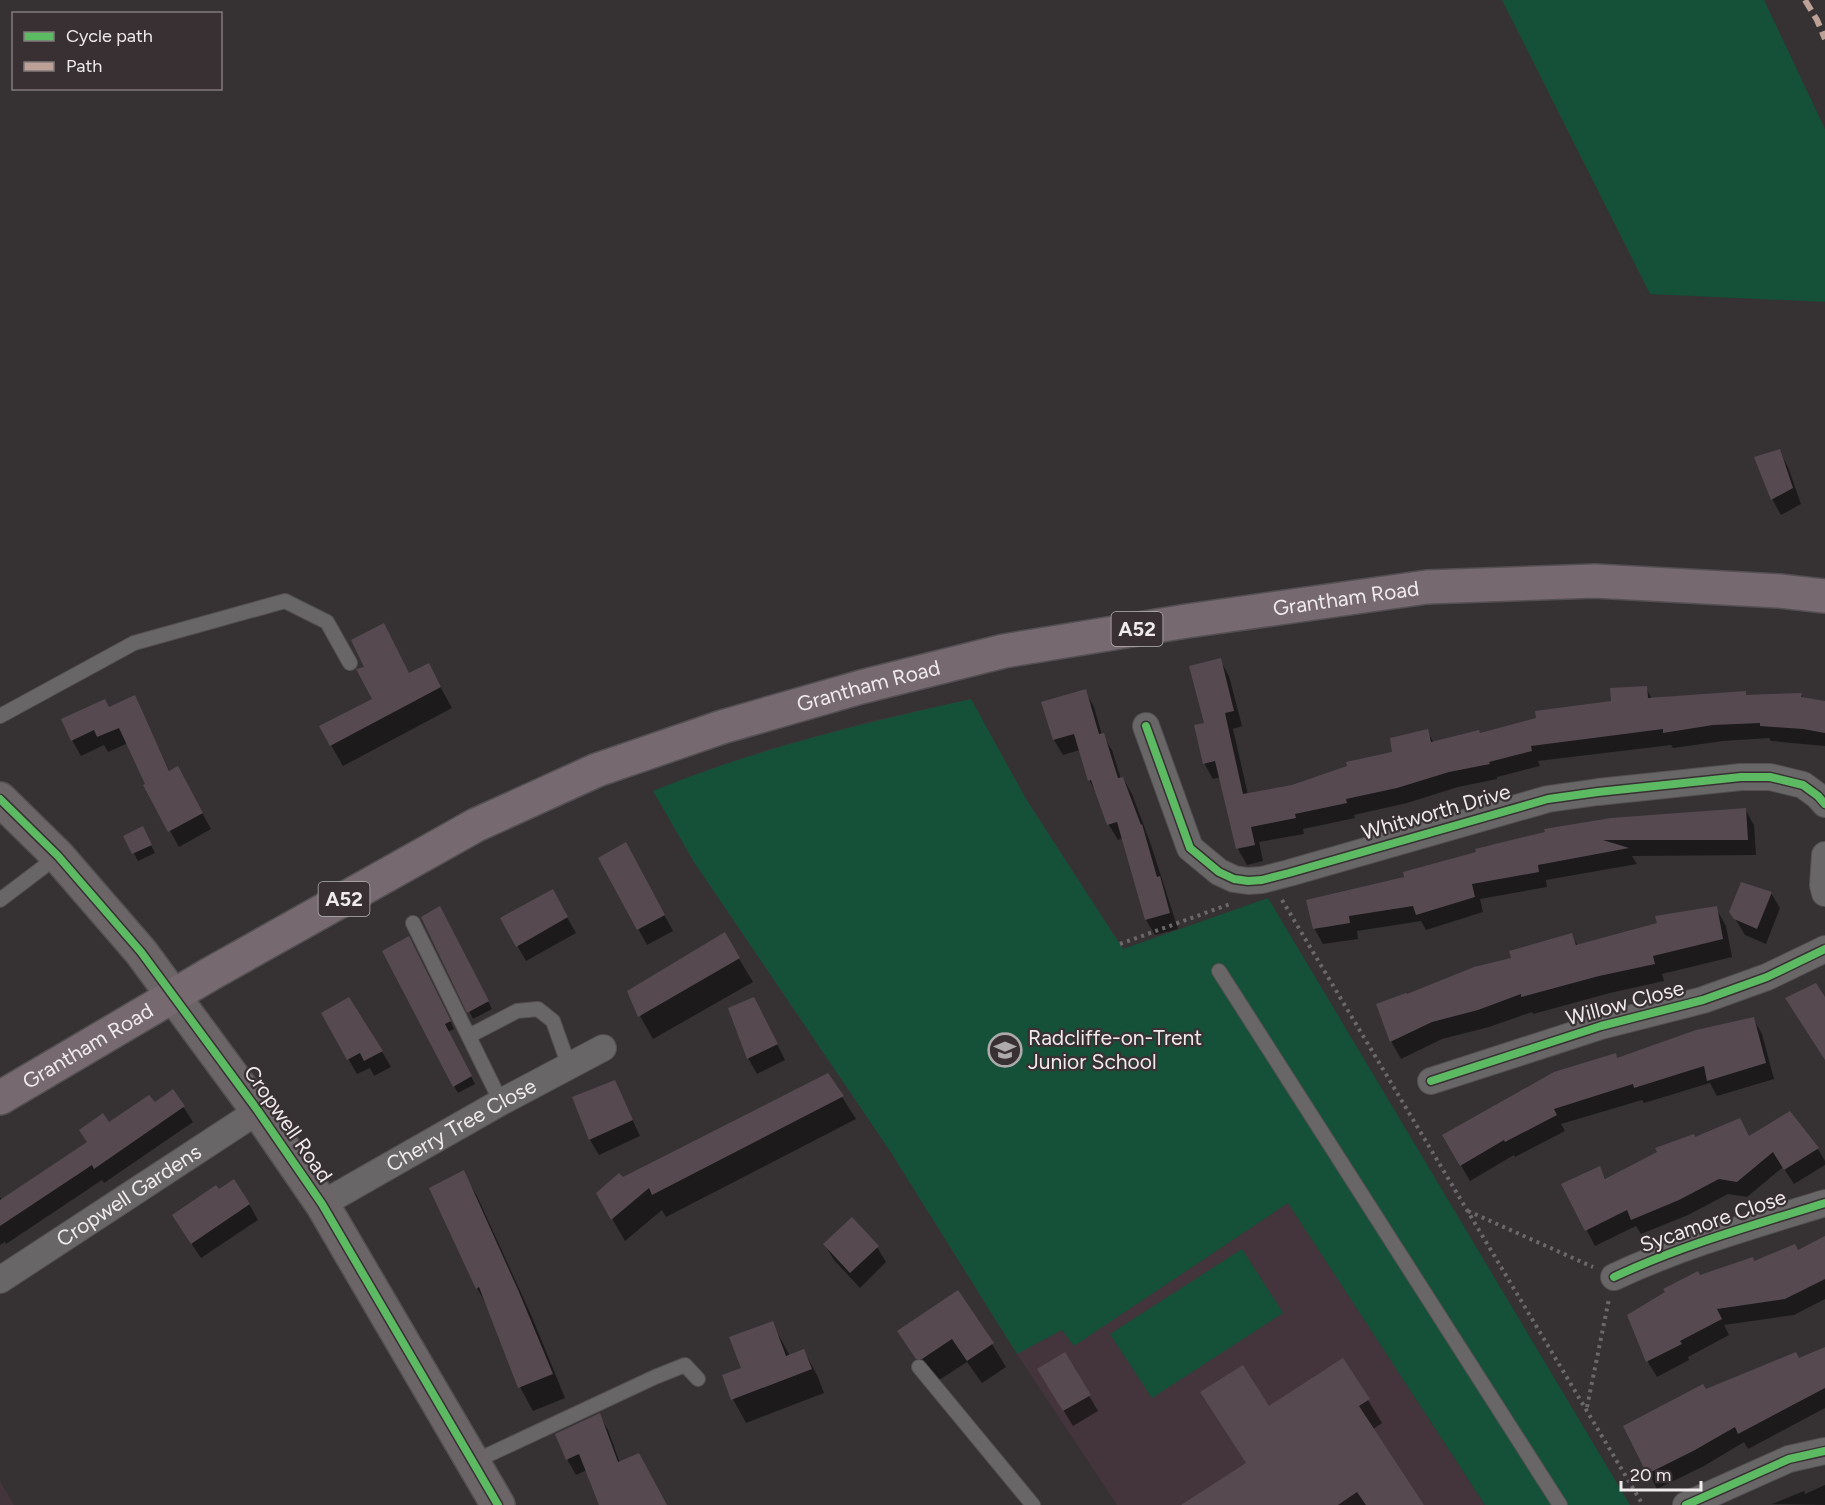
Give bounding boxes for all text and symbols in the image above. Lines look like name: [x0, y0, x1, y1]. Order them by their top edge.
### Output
legend: [12, 12, 222, 90]
text: Cycle path: [66, 25, 153, 47]
text: Path: [66, 55, 102, 77]
street label: Grantham Road: [1271, 575, 1421, 621]
road number: A52: [1112, 612, 1162, 646]
street label: Grantham Road: [794, 655, 943, 717]
street label: Whitworth Drive: [1359, 778, 1513, 845]
road number: A52: [318, 882, 370, 916]
street label: Willow Close: [1563, 975, 1687, 1030]
street label: Grantham Road: [18, 998, 157, 1094]
place label: Radcliffe-on-Trent Junior School: [1028, 1025, 1202, 1074]
school or university icon: Radcliffe-on-Trent Junior School: [987, 1032, 1023, 1068]
street label: Cropwell Road: [239, 1060, 338, 1187]
street label: Cherry Tree Close: [382, 1073, 540, 1177]
street label: Cropwell Gardens: [52, 1139, 206, 1252]
street label: Sycamore Close: [1637, 1184, 1789, 1257]
scale bar: [1621, 1454, 1700, 1492]
text: 20 m: [1630, 1464, 1671, 1486]

